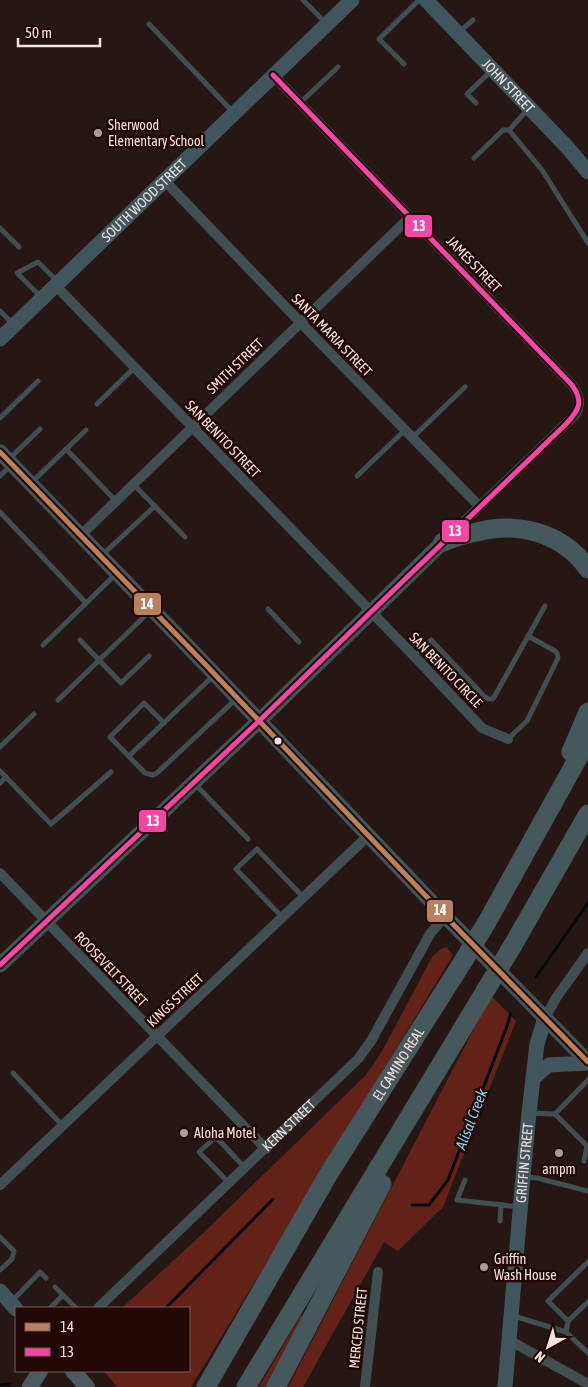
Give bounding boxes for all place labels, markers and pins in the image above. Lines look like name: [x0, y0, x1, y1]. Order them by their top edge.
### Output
place label: Sherwood Elementary School: [108, 117, 204, 149]
marker: Sherwood Elementary School: [92, 127, 104, 139]
unlabelled marker: [273, 736, 283, 746]
place label: Aloha Motel: [194, 1125, 256, 1141]
marker: Aloha Motel: [178, 1127, 190, 1139]
marker: ampm: [553, 1147, 565, 1159]
place label: ampm: [542, 1161, 576, 1177]
place label: Griffin Wash House: [494, 1251, 557, 1283]
marker: Griffin Wash House: [478, 1261, 490, 1273]

